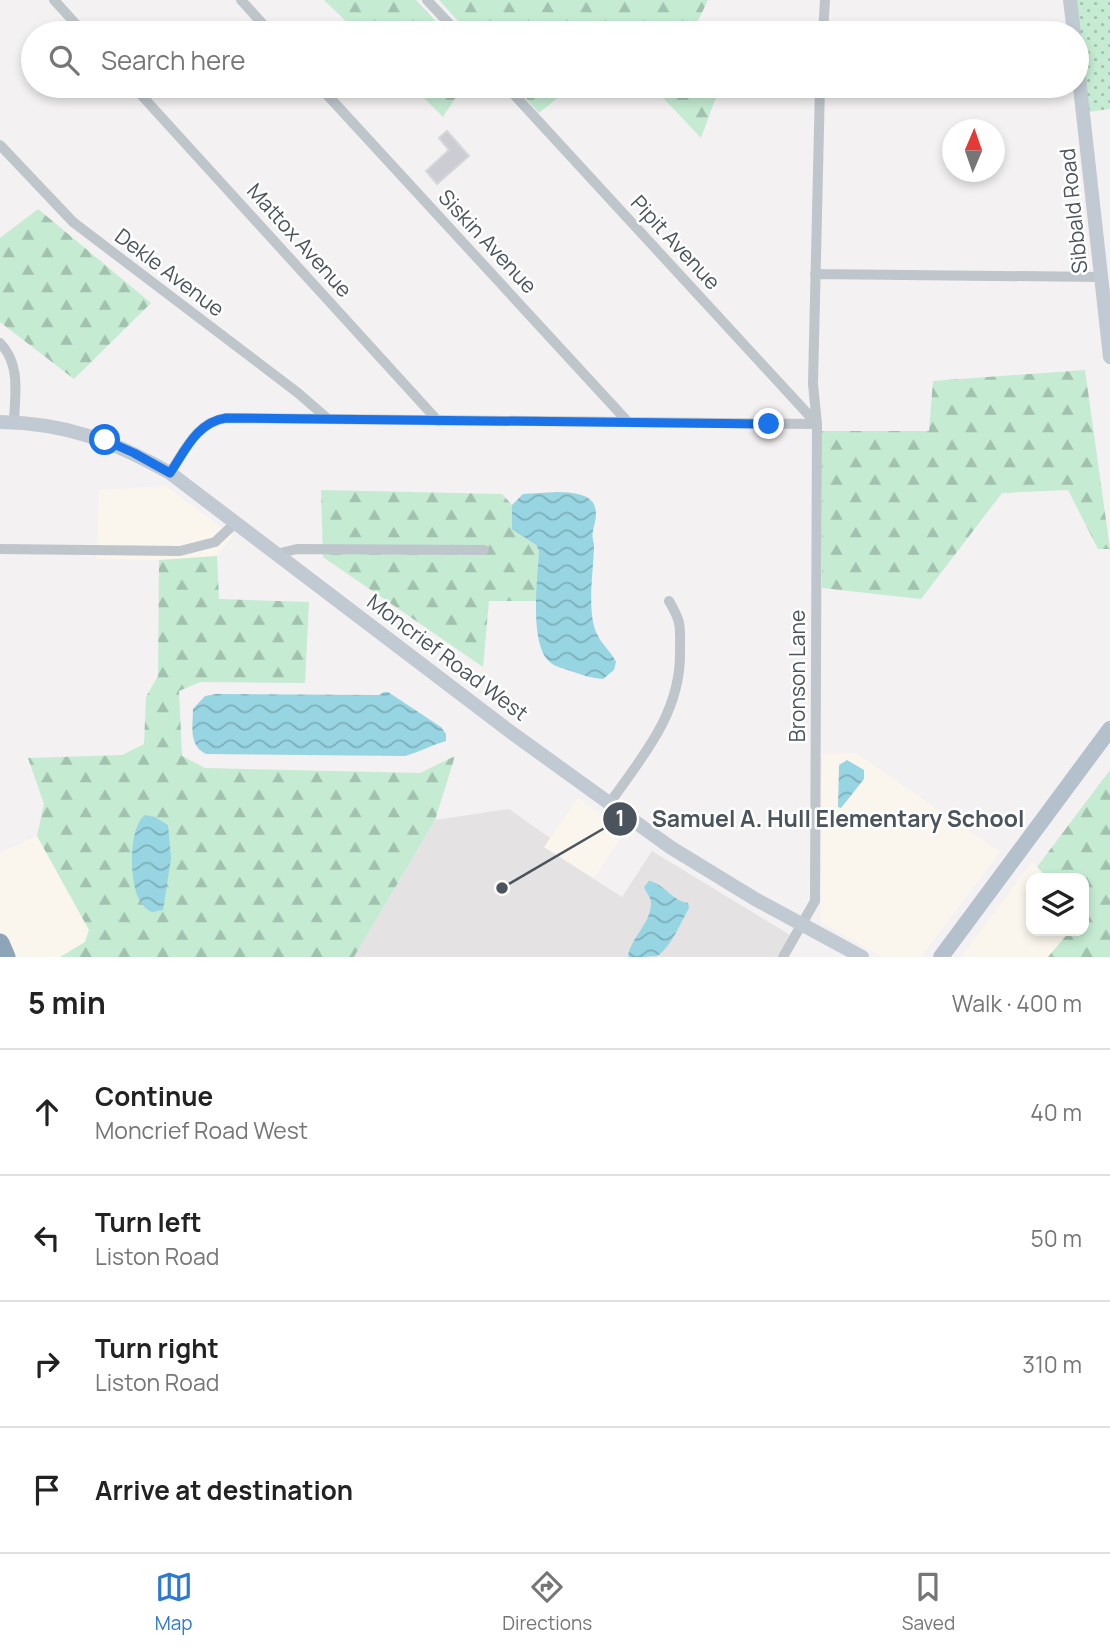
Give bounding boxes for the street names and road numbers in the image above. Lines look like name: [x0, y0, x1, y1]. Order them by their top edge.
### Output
street label: Sibbald Road: [1053, 147, 1093, 275]
street label: Mattox Avenue: [241, 177, 359, 303]
street label: Siskin Avenue: [432, 183, 544, 299]
street label: Pipit Avenue: [625, 189, 727, 295]
street label: Dekle Avenue: [110, 222, 230, 322]
street label: Moncrief Road West: [362, 587, 534, 727]
street label: Bronson Lane: [783, 610, 811, 742]

